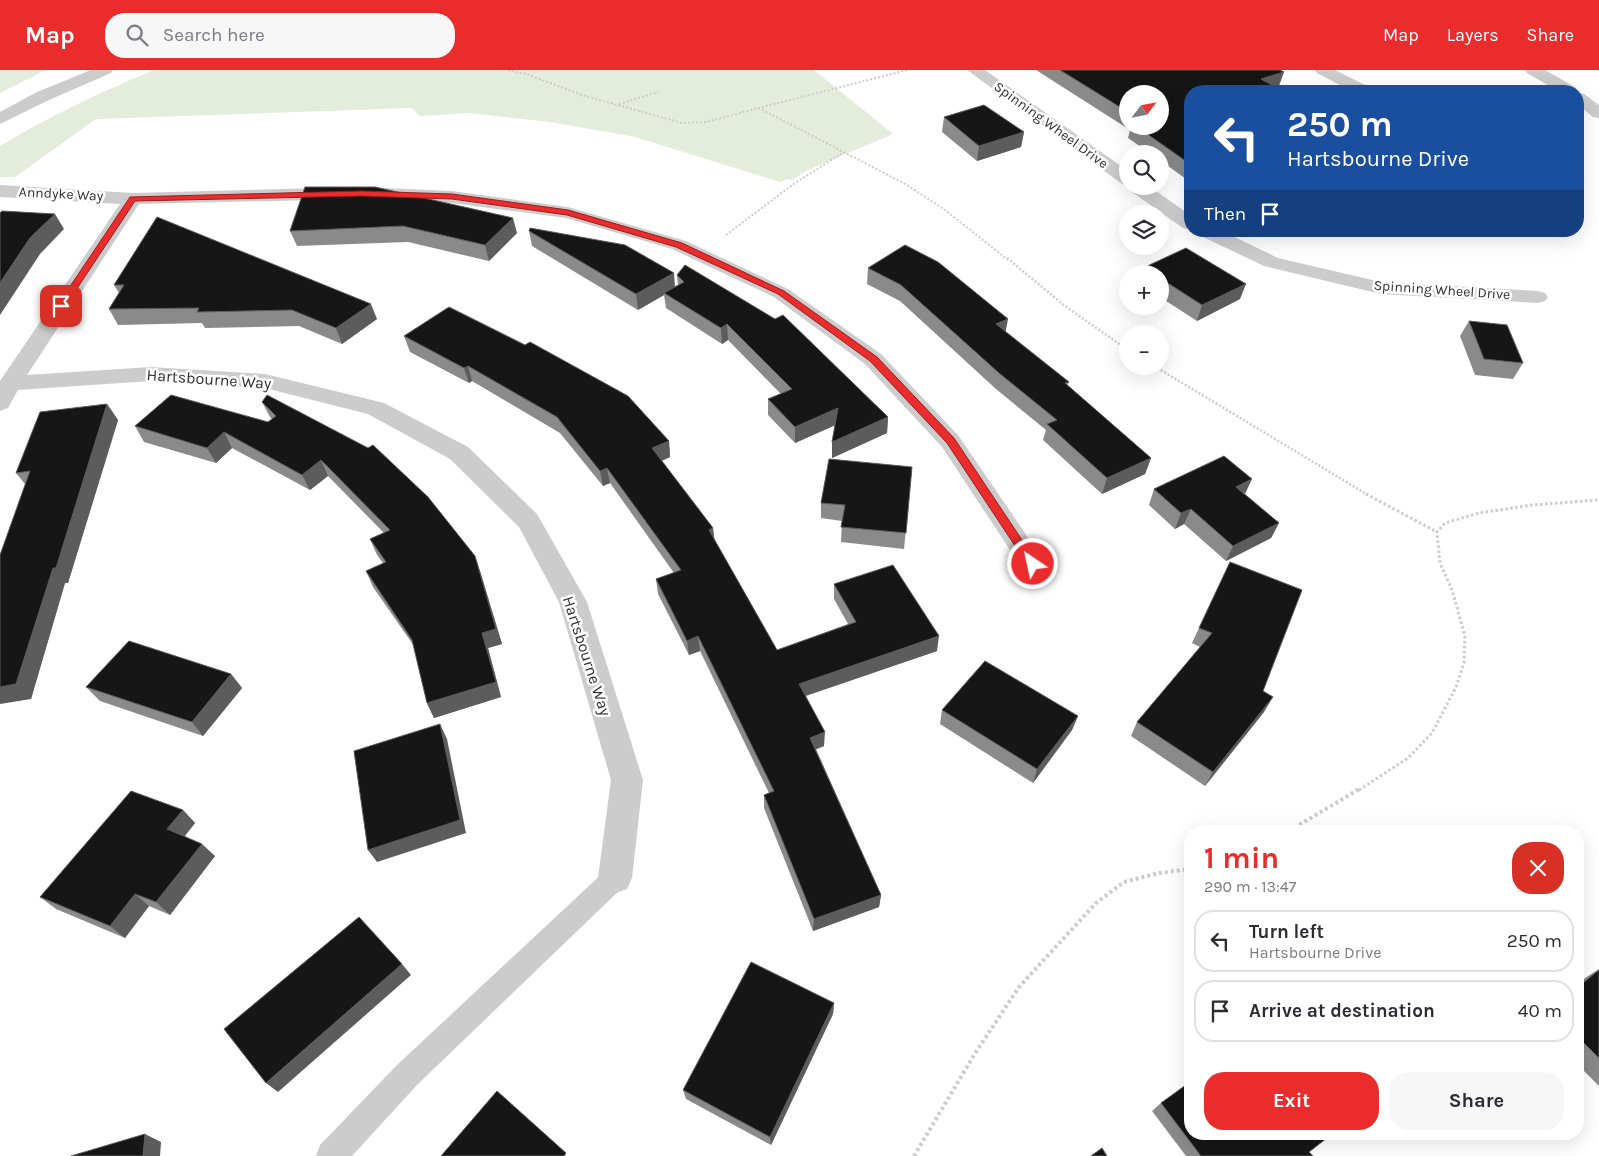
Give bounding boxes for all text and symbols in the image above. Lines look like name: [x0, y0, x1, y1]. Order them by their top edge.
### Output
search box: [105, 13, 455, 58]
text: Map: [25, 21, 75, 49]
icon: search: [123, 21, 151, 49]
text: Search here: [163, 24, 265, 46]
text: Map: [1383, 24, 1419, 46]
text: Layers: [1447, 24, 1499, 46]
text: Share: [1527, 24, 1574, 46]
street label: Spinning Wheel Drive: [991, 78, 1111, 172]
north arrow: [1119, 85, 1169, 135]
map controls: [1119, 85, 1169, 375]
text: 250 m: [1287, 104, 1393, 145]
icon: left: [1204, 105, 1269, 170]
button: search: [1119, 145, 1169, 195]
text: Hartsbourne Drive: [1287, 146, 1469, 172]
street label: Anndyke Way: [18, 183, 104, 205]
icon: arrive: [1256, 200, 1284, 228]
text: Then: [1204, 203, 1246, 225]
button: layers: [1119, 205, 1169, 255]
button: +: [1119, 265, 1169, 315]
street label: Spinning Wheel Drive: [1373, 277, 1511, 303]
pin: [40, 285, 82, 327]
icon: arrive: [47, 292, 75, 320]
button: −: [1119, 325, 1169, 375]
street label: Hartsbourne Way: [146, 365, 273, 393]
position arrow: [1006, 537, 1058, 589]
street label: Hartsbourne Way: [559, 594, 616, 719]
text: 1 min: [1204, 840, 1279, 876]
button: close: [1512, 842, 1564, 894]
text: 290 m · 13:47: [1204, 877, 1296, 896]
text: Turn left: [1249, 921, 1324, 943]
icon: left: [1206, 927, 1234, 955]
text: 250 m: [1507, 930, 1562, 952]
text: Hartsbourne Drive: [1249, 943, 1381, 962]
icon: arrive: [1206, 997, 1234, 1025]
text: Arrive at destination: [1249, 1000, 1435, 1022]
text: 40 m: [1518, 1000, 1562, 1022]
button: Exit: [1204, 1072, 1379, 1130]
button: Share: [1389, 1072, 1564, 1130]

